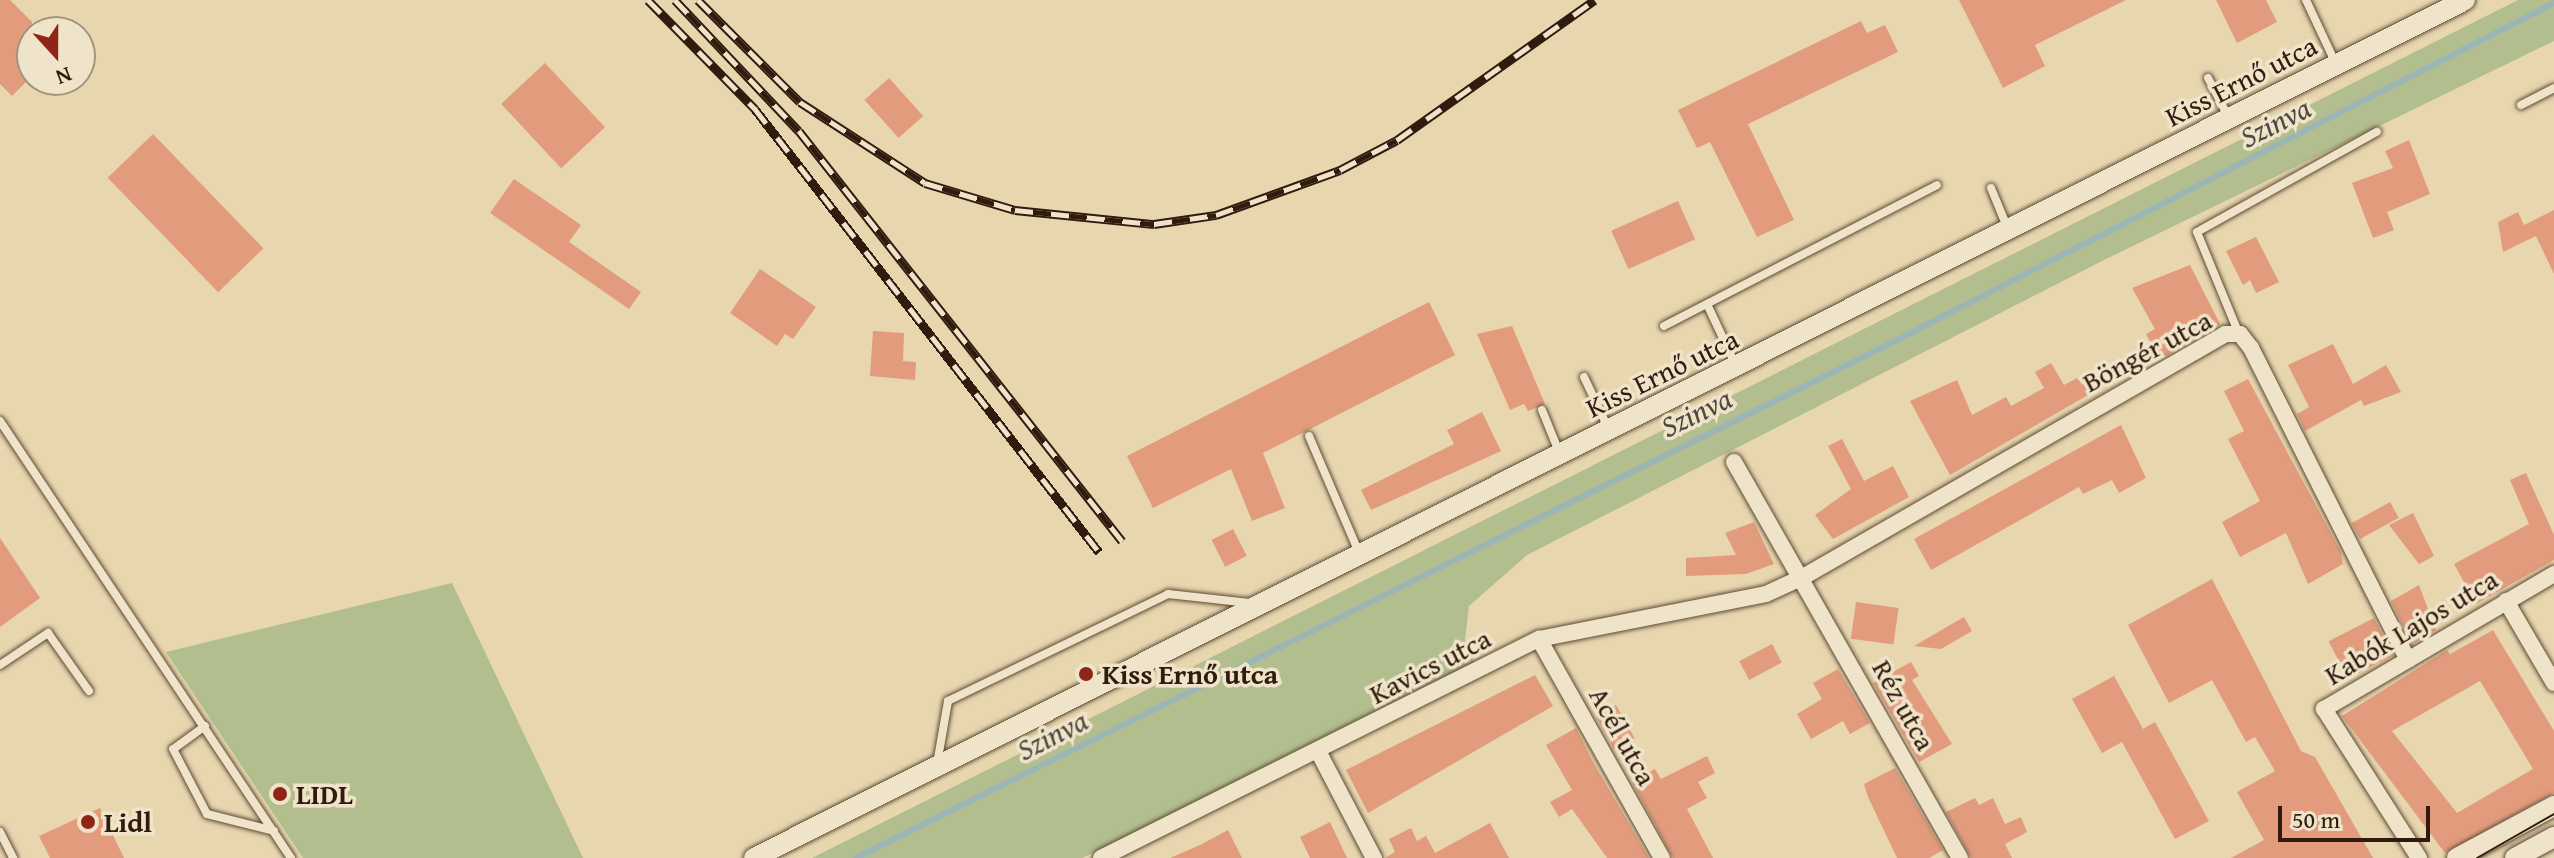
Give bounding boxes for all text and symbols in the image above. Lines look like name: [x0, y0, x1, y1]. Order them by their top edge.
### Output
north arrow: [16, 16, 96, 96]
street label: Kiss Ernő utca: [2160, 28, 2322, 134]
text: N: [51, 59, 76, 94]
water label: Szinva: [2234, 89, 2316, 155]
street label: Böngér utca: [2077, 303, 2217, 399]
street label: Kiss Ernő utca: [1580, 322, 1744, 424]
water label: Szinva: [1655, 379, 1737, 445]
street label: Kabók Lajos utca: [2319, 562, 2503, 692]
street label: Kavics utca: [1364, 621, 1496, 711]
street label: Réz utca: [1865, 654, 1943, 756]
place label: Kiss Ernő utca: [1102, 657, 1278, 691]
marker: Kiss Ernő utca: [1077, 665, 1095, 683]
street label: Acél utca: [1582, 681, 1664, 791]
water label: Szinva: [1011, 702, 1093, 768]
place label: LIDL: [296, 777, 353, 811]
marker: LIDL: [271, 785, 289, 803]
scale bar: [2282, 790, 2434, 840]
text: 50 m: [2292, 802, 2340, 837]
place label: Lidl: [104, 805, 152, 839]
marker: Lidl: [79, 813, 97, 831]

